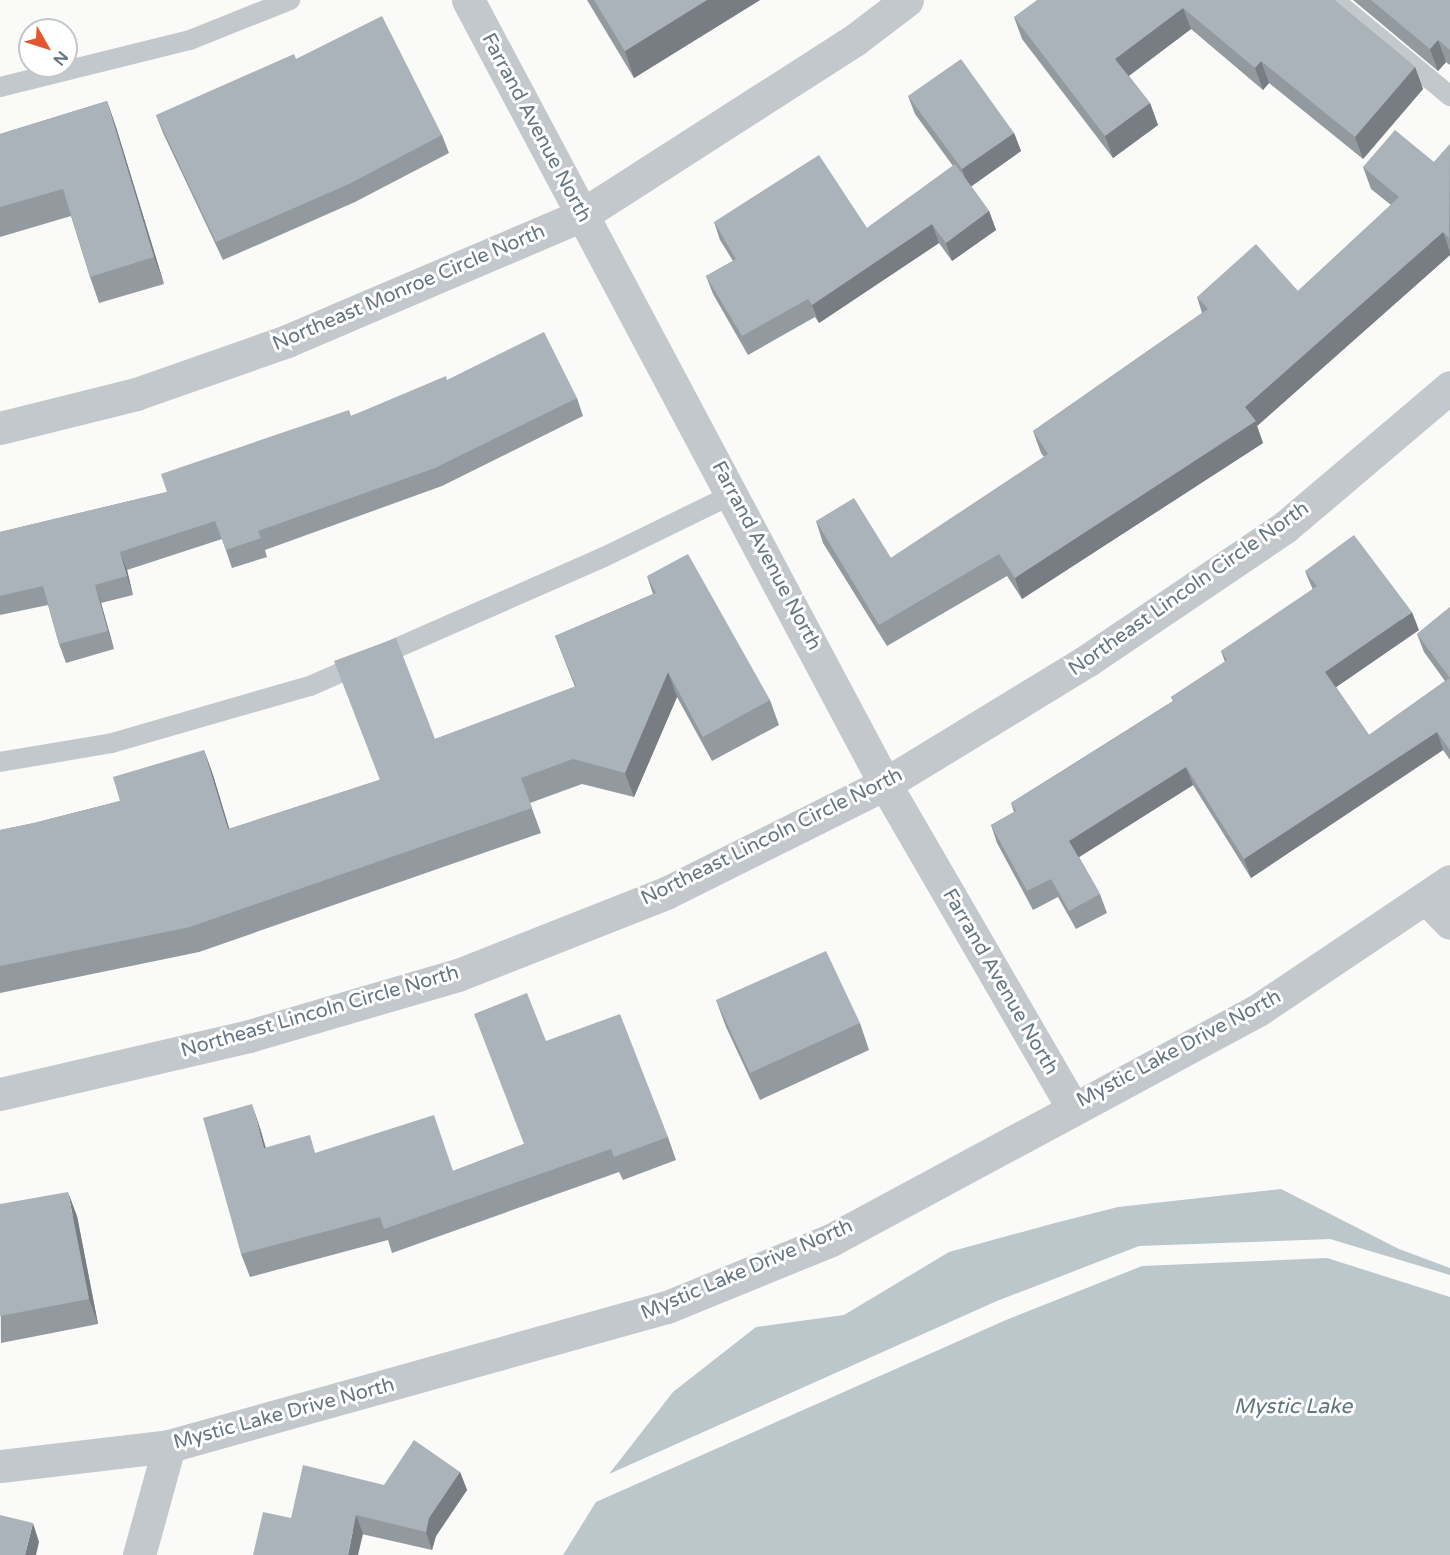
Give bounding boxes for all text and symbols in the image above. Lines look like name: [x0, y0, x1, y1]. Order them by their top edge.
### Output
north arrow: [18, 18, 78, 78]
street label: Farrand Avenue North: [476, 29, 596, 227]
text: N: [49, 47, 72, 69]
street label: Northeast Monroe Circle North: [269, 220, 549, 356]
street label: Farrand Avenue North: [706, 457, 826, 655]
street label: Northeast Lincoln Circle North: [1064, 497, 1314, 681]
street label: Northeast Lincoln Circle North: [637, 763, 907, 911]
street label: Farrand Avenue North: [937, 885, 1063, 1079]
street label: Northeast Lincoln Circle North: [178, 961, 462, 1063]
street label: Mystic Lake Drive North: [1073, 985, 1285, 1113]
street label: Mystic Lake Drive North: [637, 1214, 857, 1326]
street label: Mystic Lake Drive North: [171, 1373, 397, 1455]
water label: Mystic Lake: [1234, 1394, 1352, 1420]

